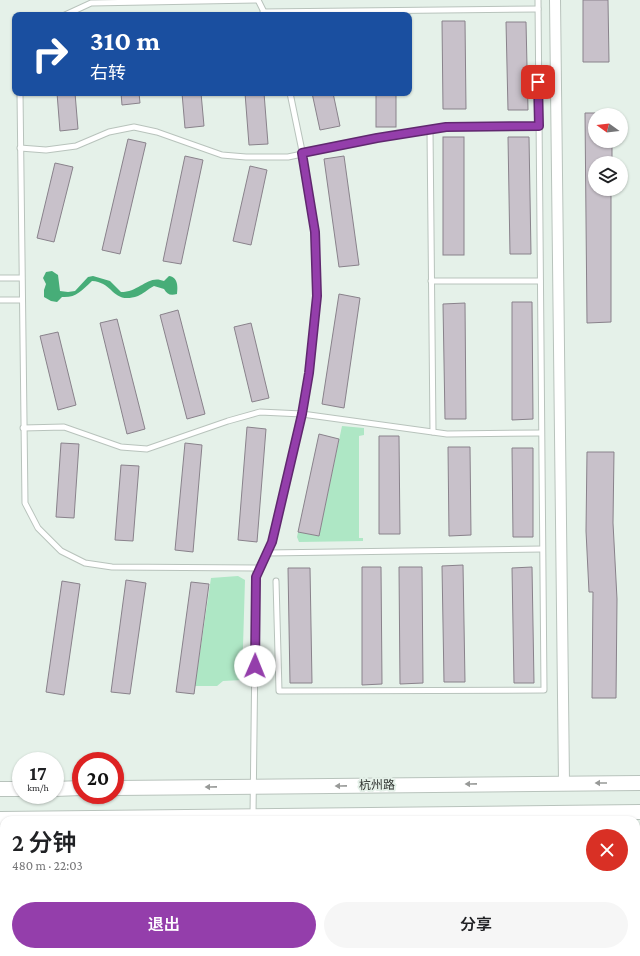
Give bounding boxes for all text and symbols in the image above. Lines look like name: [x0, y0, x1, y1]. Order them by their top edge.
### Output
text: 310 m: [90, 25, 160, 56]
icon: right: [24, 28, 76, 80]
text: 右转: [90, 63, 126, 83]
pin: [521, 65, 555, 99]
icon: arrive: [527, 71, 549, 93]
north arrow: [588, 108, 628, 148]
map controls: [588, 108, 628, 196]
button: layers: [588, 156, 628, 196]
position arrow: [234, 645, 276, 687]
speed limit sign: 20: [72, 752, 124, 804]
text: 17: [29, 762, 47, 784]
street label: 杭州路: [359, 778, 395, 792]
one-way arrow: [594, 780, 607, 786]
one-way arrow: [464, 781, 477, 787]
text: km/h: [27, 782, 49, 793]
one-way arrow: [334, 783, 347, 789]
one-way arrow: [204, 784, 217, 790]
text: 2 分钟: [12, 829, 76, 856]
button: close: [586, 829, 628, 871]
text: 480 m · 22:03: [12, 858, 83, 873]
button: 退出: [12, 902, 316, 948]
button: 分享: [324, 902, 628, 948]

